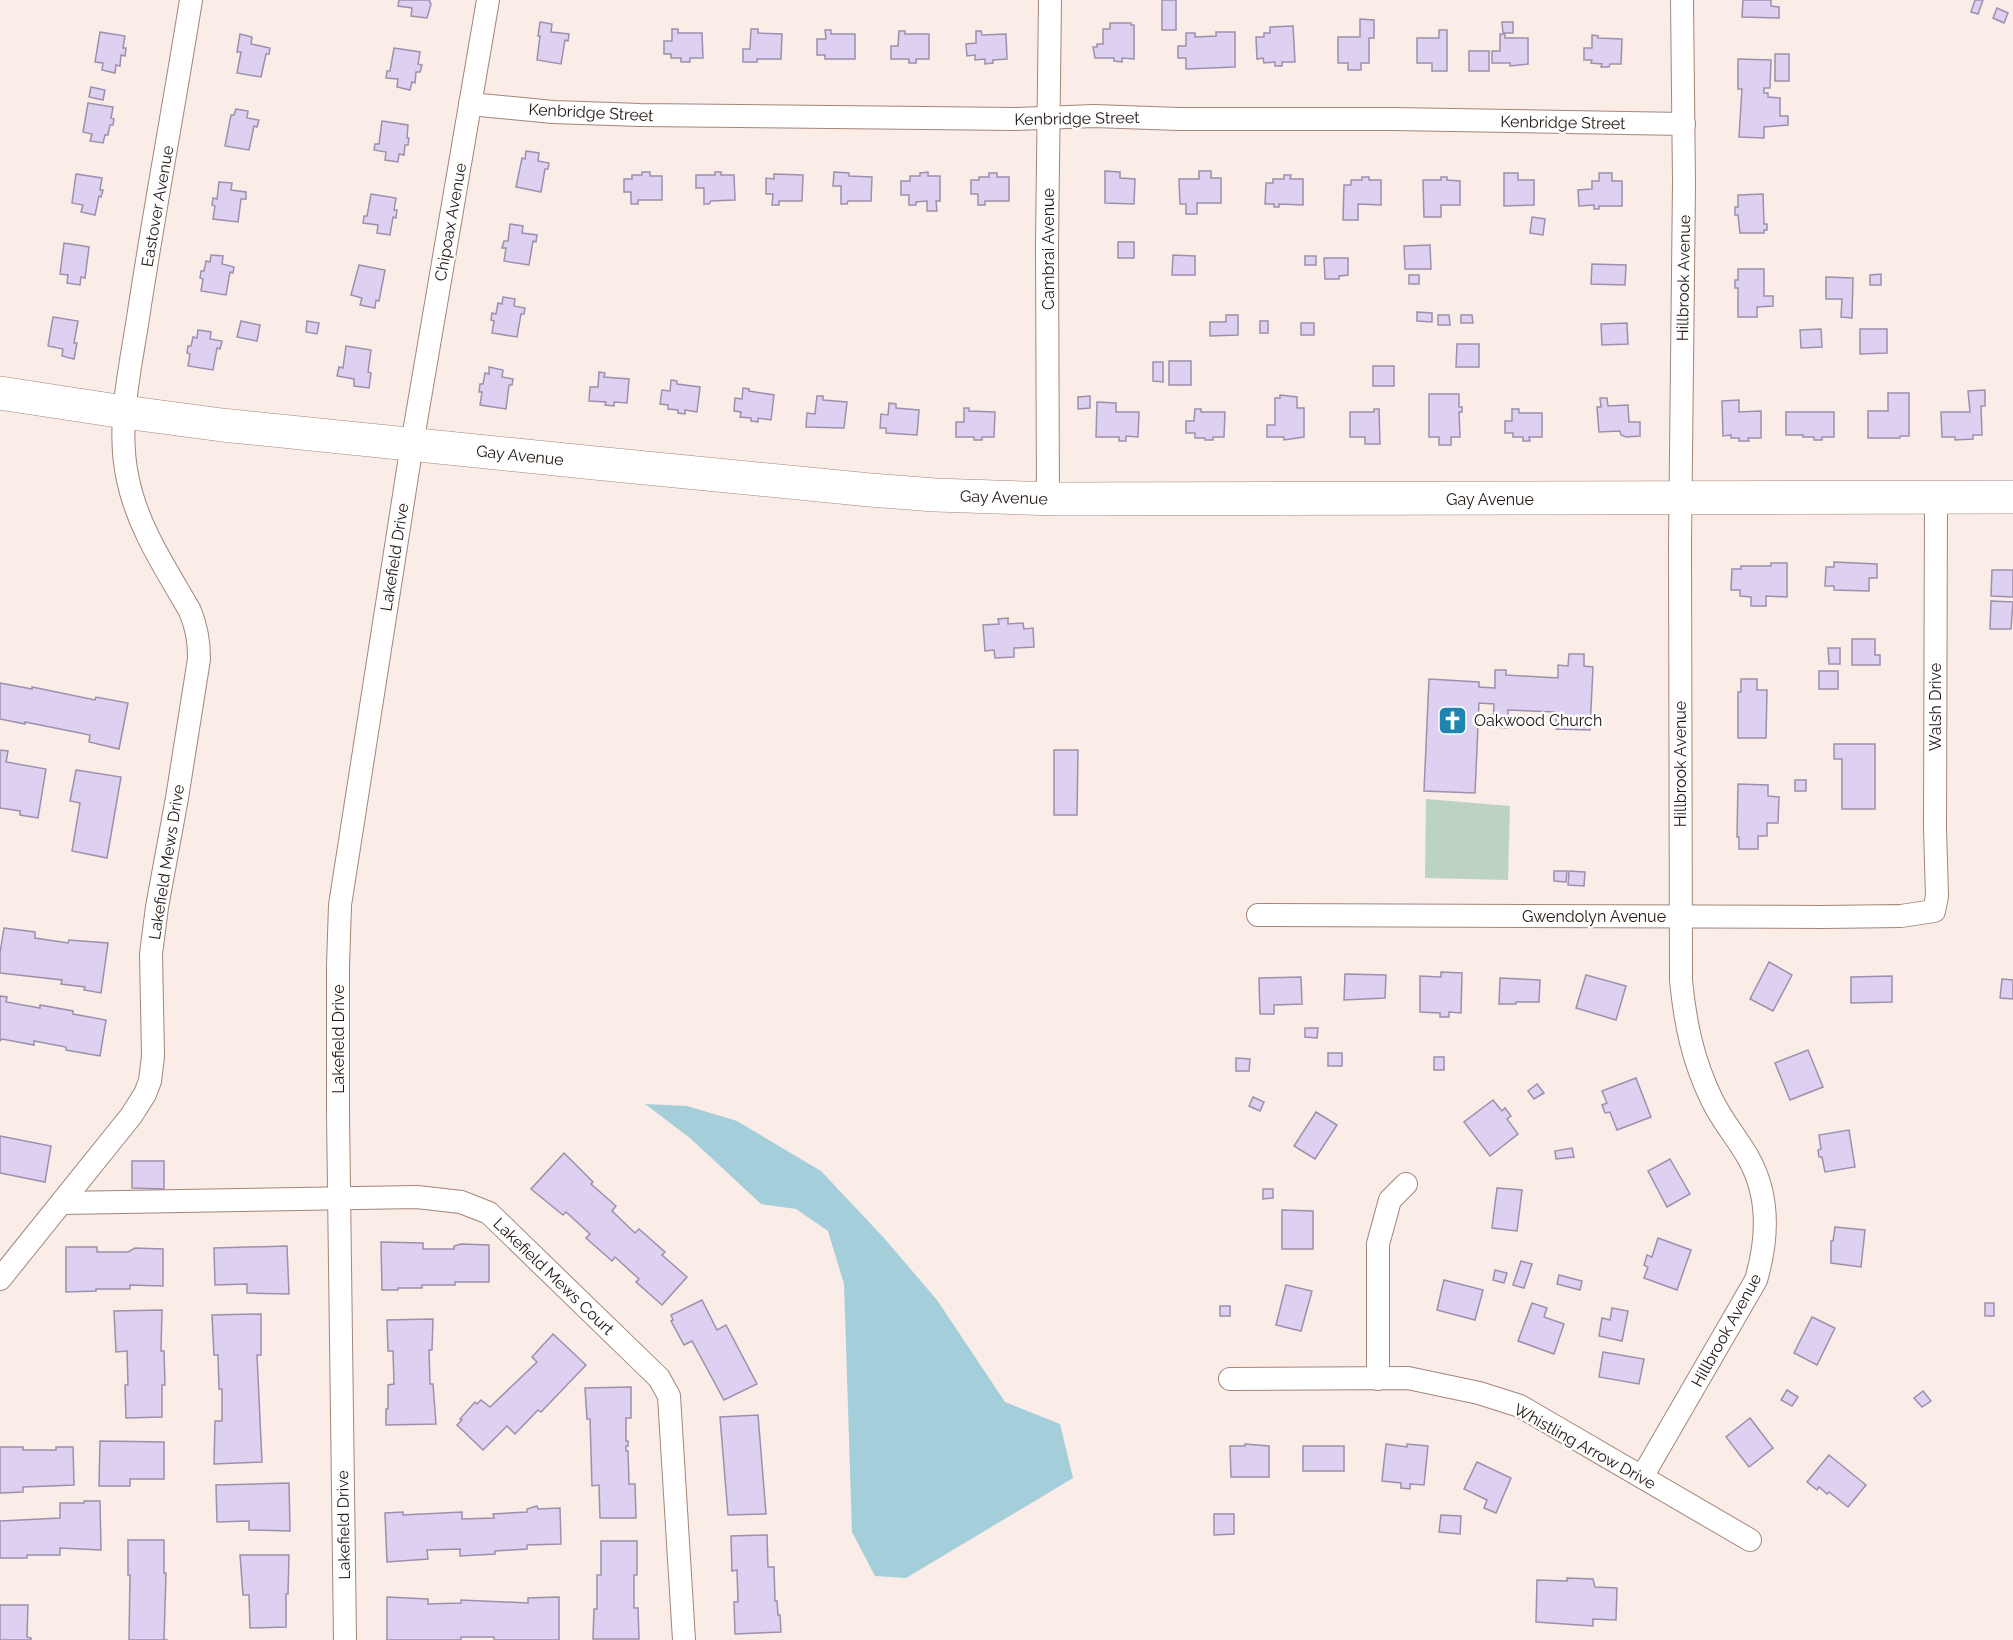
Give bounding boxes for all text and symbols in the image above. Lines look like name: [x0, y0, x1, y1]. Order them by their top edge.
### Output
street label: Kenbridge Street: [528, 100, 655, 125]
street label: Kenbridge Street: [1014, 108, 1140, 129]
street label: Kenbridge Street: [1500, 112, 1626, 133]
street label: Eastover Avenue: [137, 144, 178, 268]
street label: Chipoax Avenue: [431, 161, 470, 283]
street label: Cambrai Avenue: [1039, 188, 1058, 310]
street label: Hillbrook Avenue: [1673, 215, 1694, 341]
street label: Gay Avenue: [475, 441, 565, 470]
street label: Gay Avenue: [960, 486, 1048, 509]
street label: Gay Avenue: [1446, 490, 1534, 509]
street label: Lakefield Drive: [377, 502, 412, 613]
street label: Walsh Drive: [1926, 663, 1945, 751]
street label: Hillbrook Avenue: [1671, 701, 1690, 827]
church icon: Oakwood Church: [1437, 704, 1469, 736]
place label: Oakwood Church: [1474, 711, 1602, 730]
street label: Lakefield Mews Drive: [145, 783, 188, 941]
street label: Gwendolyn Avenue: [1522, 907, 1666, 926]
street label: Lakefield Drive: [329, 984, 348, 1094]
street label: Lakefield Mews Court: [490, 1214, 618, 1339]
street label: Hillbrook Avenue: [1687, 1270, 1765, 1390]
street label: Whistling Arrow Drive: [1511, 1400, 1659, 1493]
street label: Lakefield Drive: [333, 1470, 354, 1580]

